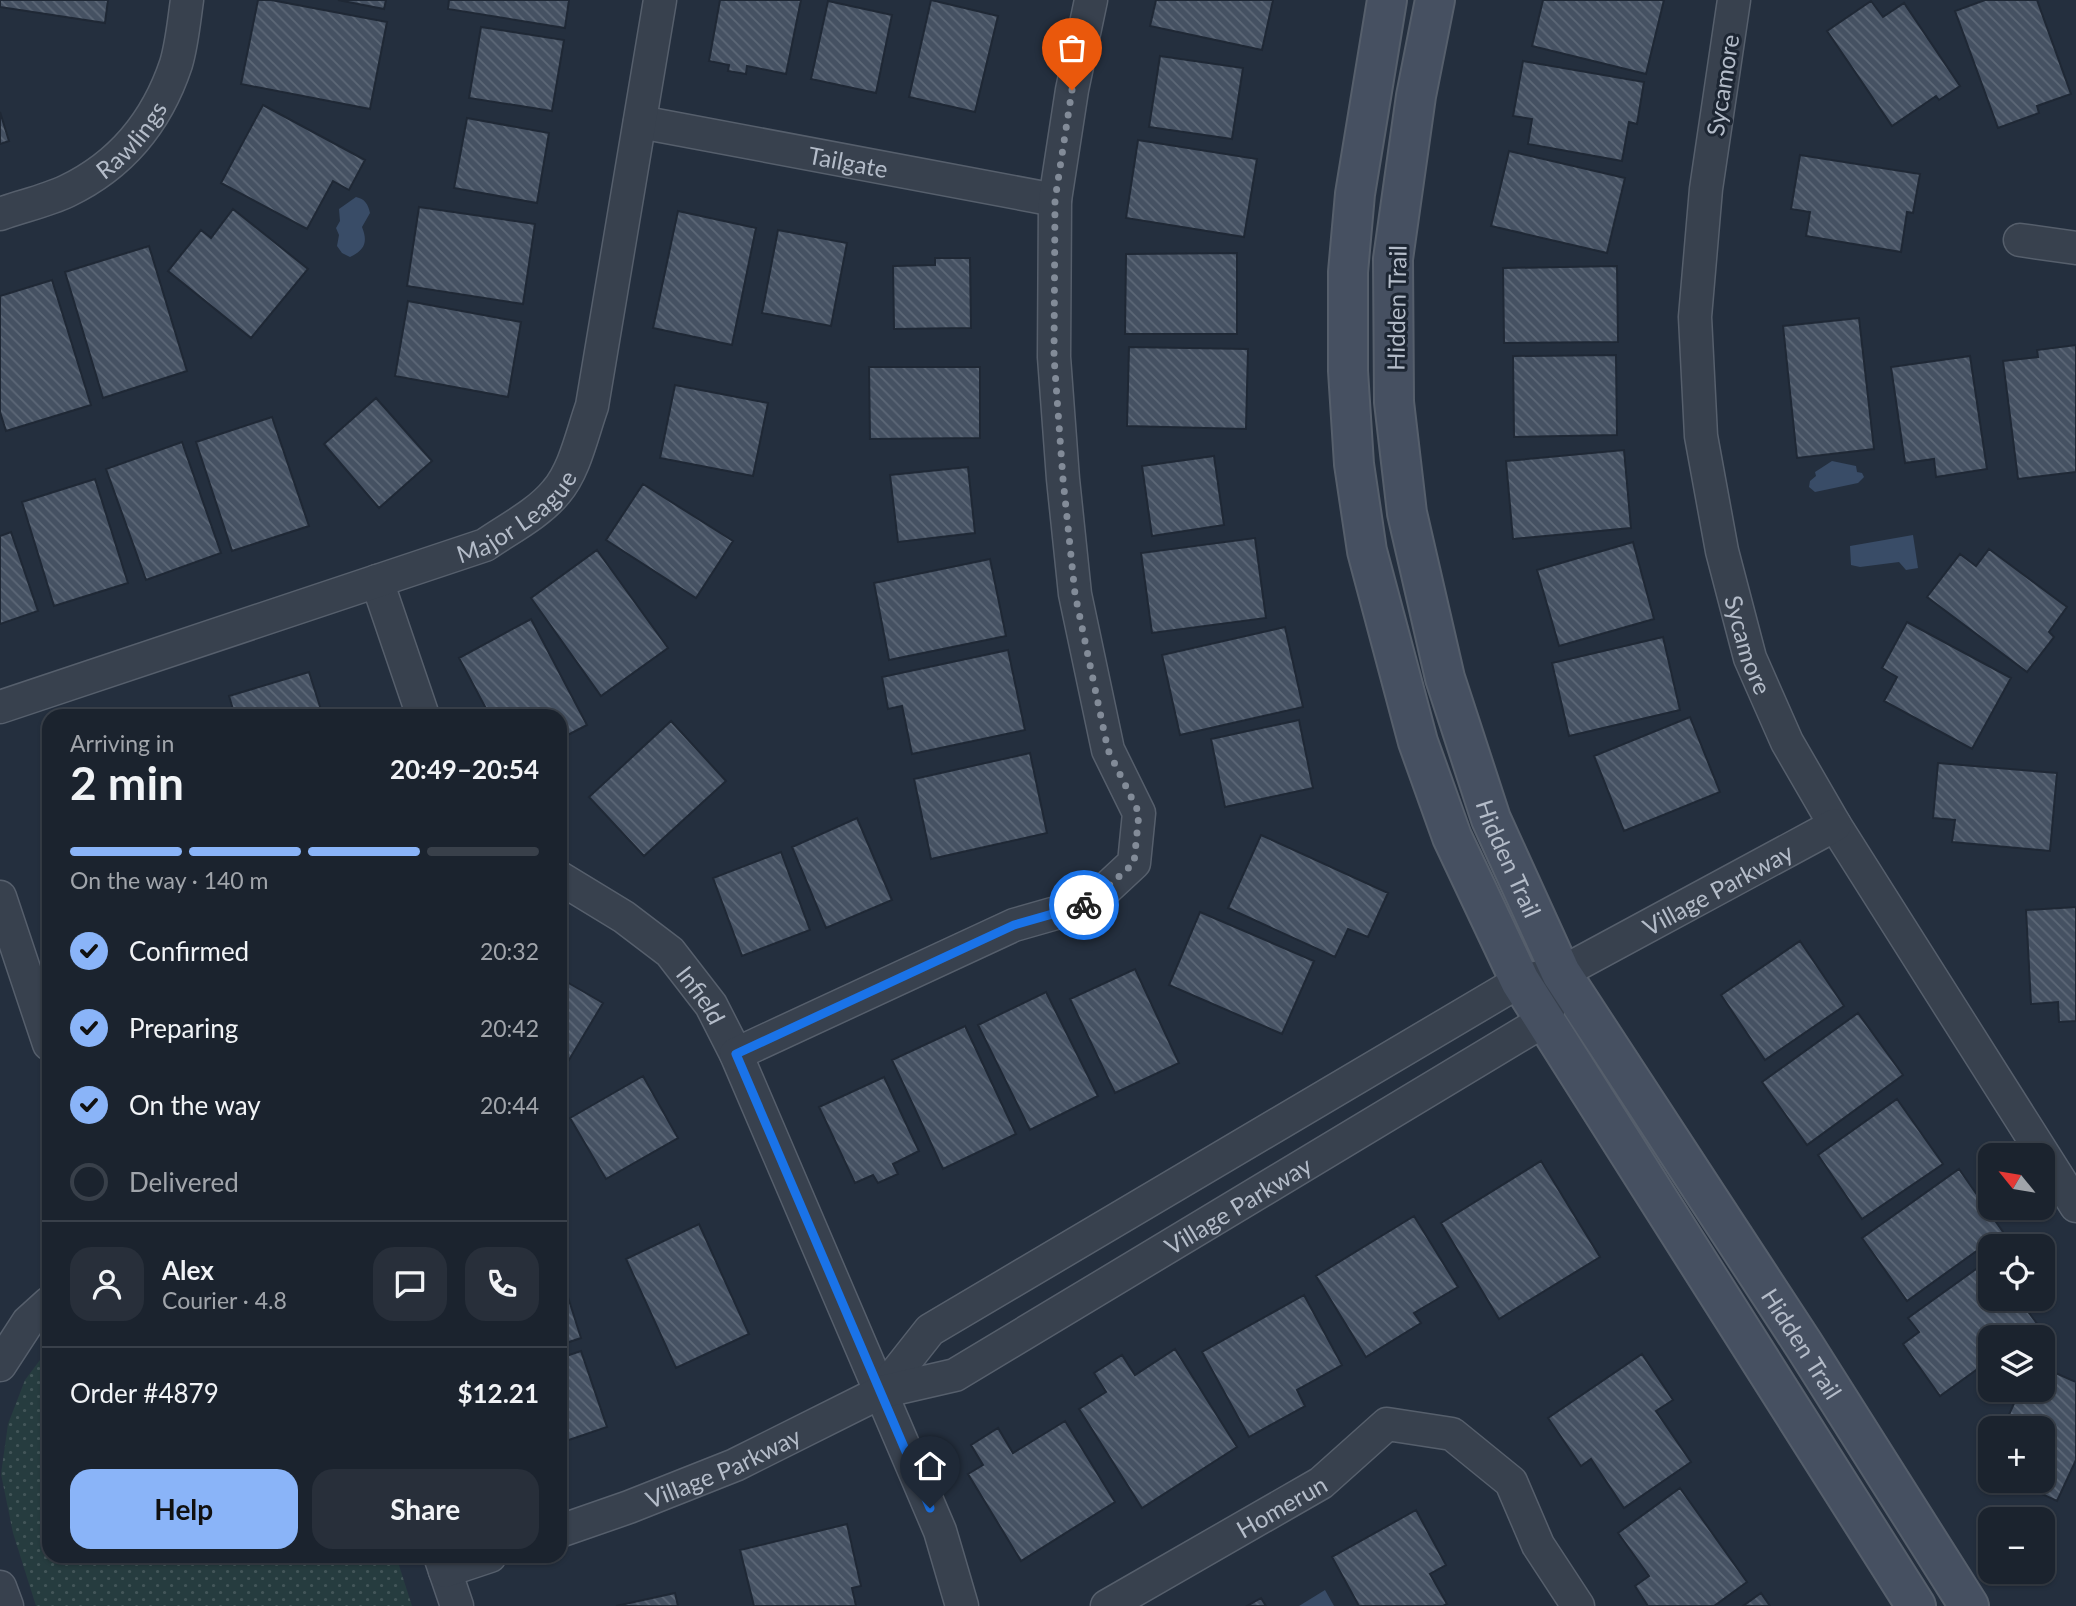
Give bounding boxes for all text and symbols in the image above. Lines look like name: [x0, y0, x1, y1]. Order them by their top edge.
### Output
pin: [1042, 18, 1102, 90]
icon: bag: [1053, 29, 1091, 67]
street label: Sycamore: [1700, 32, 1744, 138]
street label: Rawlings: [90, 96, 172, 184]
street label: Tailgate: [806, 139, 890, 183]
street label: Hidden Trail: [1380, 245, 1412, 371]
street label: Major League: [452, 465, 582, 568]
street label: Sycamore: [1720, 592, 1779, 699]
text: Arriving in: [70, 729, 174, 757]
text: 20:49–20:54: [390, 753, 539, 785]
text: 2 min: [70, 755, 184, 810]
street label: Hidden Trail: [1471, 796, 1548, 922]
street label: Village Parkway: [1637, 836, 1798, 941]
text: On the way · 140 m: [70, 866, 269, 894]
courier: [1049, 870, 1119, 940]
icon: bike: [1065, 886, 1103, 924]
icon: check: [70, 932, 108, 970]
text: Confirmed: [129, 935, 249, 967]
text: 20:32: [480, 937, 539, 965]
street label: Infield: [671, 959, 733, 1028]
icon: check: [70, 1009, 108, 1047]
text: Preparing: [129, 1012, 238, 1044]
text: 20:42: [480, 1014, 539, 1042]
icon: check: [70, 1086, 108, 1124]
text: On the way: [129, 1089, 261, 1121]
text: 20:44: [480, 1091, 539, 1119]
north arrow: [1978, 1143, 2054, 1220]
map controls: [1978, 1143, 2055, 1584]
street label: Village Parkway: [1159, 1149, 1317, 1260]
text: Delivered: [129, 1166, 239, 1198]
button: locate: [1978, 1234, 2055, 1311]
button: person: [70, 1247, 144, 1321]
button: chat: [373, 1247, 447, 1321]
button: phone: [465, 1247, 539, 1321]
text: Alex: [162, 1254, 214, 1286]
street label: Hidden Trail: [1756, 1282, 1849, 1404]
text: Courier · 4.8: [162, 1286, 287, 1314]
button: layers: [1978, 1325, 2055, 1402]
text: Order #4879: [70, 1377, 219, 1409]
text: $12.21: [457, 1377, 539, 1409]
button: +: [1978, 1416, 2055, 1493]
street label: Village Parkway: [641, 1420, 806, 1514]
pin: [900, 1436, 960, 1508]
icon: home: [911, 1447, 949, 1485]
street label: Homerun: [1231, 1468, 1332, 1543]
button: Help: [70, 1469, 298, 1549]
button: Share: [312, 1469, 539, 1549]
button: −: [1978, 1507, 2055, 1584]

